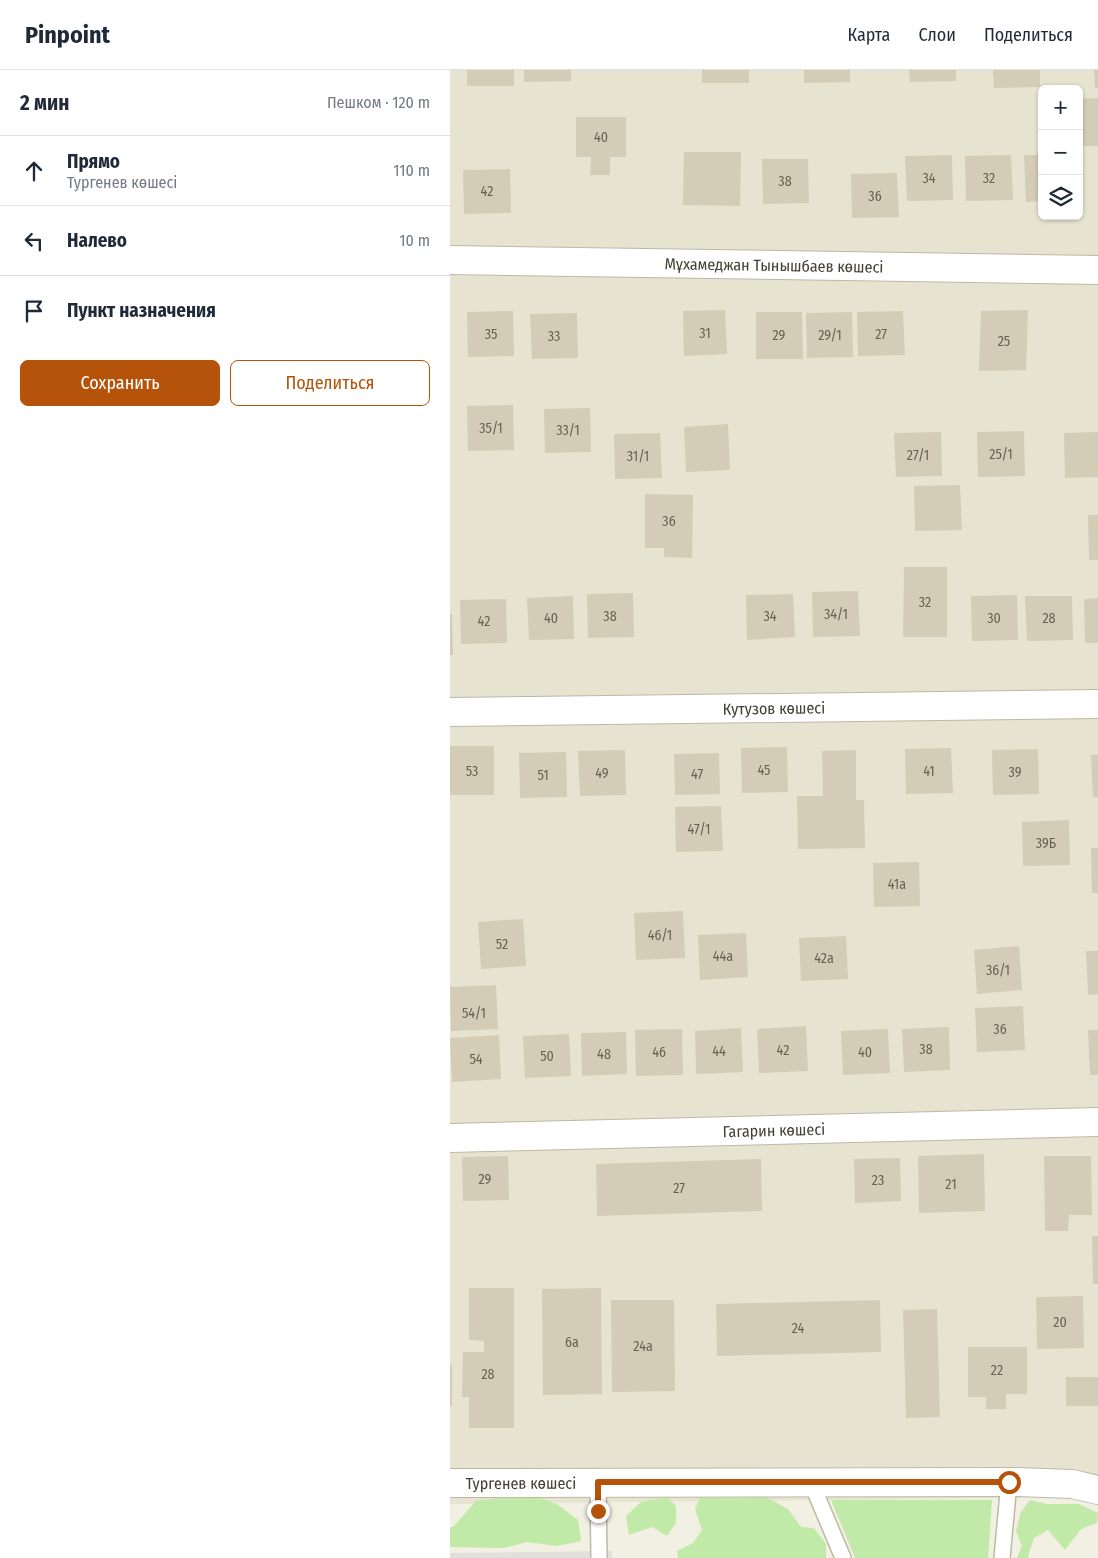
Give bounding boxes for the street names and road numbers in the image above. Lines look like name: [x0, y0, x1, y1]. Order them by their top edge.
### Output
street label: Мұхамеджан Тынышбаев көшесі: [664, 254, 884, 276]
street label: Кутузов көшесі: [723, 698, 825, 718]
street label: Гагарин көшесі: [722, 1119, 825, 1141]
street label: Тургенев көшесі: [466, 1473, 576, 1492]

